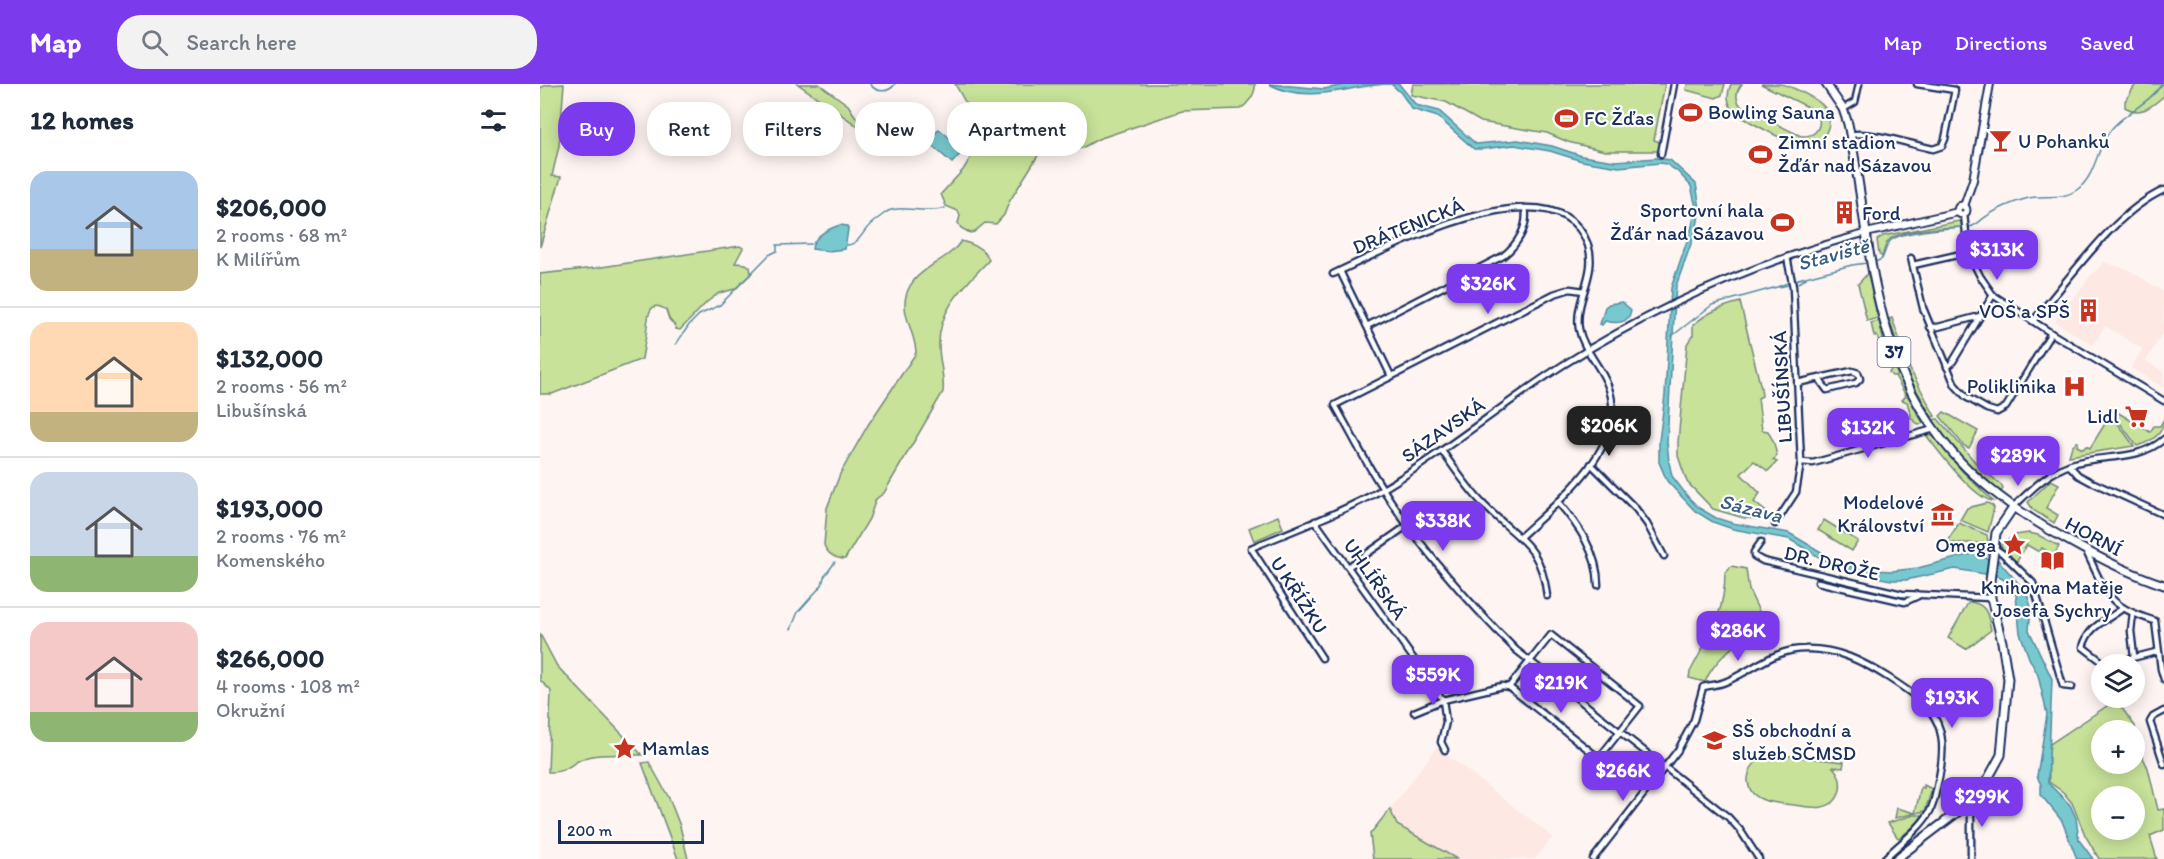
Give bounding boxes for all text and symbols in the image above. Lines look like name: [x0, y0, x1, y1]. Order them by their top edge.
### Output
search box: [117, 15, 537, 69]
text: Map: [30, 25, 81, 59]
icon: search: [138, 26, 171, 59]
text: Search here: [186, 29, 297, 56]
text: Map: [1884, 30, 1922, 55]
text: Directions: [1955, 30, 2047, 55]
text: Saved: [2080, 30, 2134, 55]
sports icon: Bowling Sauna: [1677, 99, 1703, 125]
place label: Bowling Sauna: [1708, 100, 1835, 124]
chip: Buy: [558, 102, 635, 156]
chip: Rent: [647, 102, 731, 156]
chip: Filters: [743, 102, 843, 156]
chip: New: [855, 102, 935, 156]
chip: Apartment: [947, 102, 1087, 156]
text: 12 homes: [30, 104, 134, 136]
icon: filters: [477, 104, 510, 137]
sports icon: FC Žďas: [1553, 105, 1579, 131]
place label: FC Žďas: [1584, 106, 1654, 130]
bar icon: U Pohanků: [1987, 128, 2013, 154]
place label: U Pohanků: [2018, 129, 2109, 153]
place label: Zimní stadion Žďár nad Sázavou: [1778, 130, 1932, 177]
sports icon: Zimní stadion Žďár nad Sázavou: [1747, 141, 1773, 167]
text: $206,000: [216, 191, 327, 223]
street label: DRÁTENICKÁ: [1349, 193, 1467, 259]
icon: home: [78, 195, 150, 267]
place label: Sportovní hala Žďár nad Sázavou: [1610, 198, 1765, 245]
building icon: Ford: [1831, 200, 1857, 226]
place label: Ford: [1862, 201, 1901, 225]
sports icon: Sportovní hala Žďár nad Sázavou: [1769, 209, 1795, 235]
text: 2 rooms · 68 m²: [216, 223, 347, 247]
pin: $313K: [1955, 230, 2039, 281]
water label: Staviště: [1795, 232, 1873, 276]
text: $313K: [1970, 237, 2024, 261]
text: K Milířům: [216, 247, 300, 271]
pin: $326K: [1446, 264, 1530, 315]
text: $326K: [1461, 271, 1515, 295]
building icon: VOŠ a SPŠ: [2075, 298, 2101, 324]
place label: VOŠ a SPŠ: [1979, 299, 2070, 323]
street label: LIBUŠÍNSKÁ: [1767, 330, 1797, 444]
road number: 37: [1878, 337, 1910, 367]
text: $132,000: [216, 342, 323, 374]
icon: home: [78, 346, 150, 418]
hospital icon: Poliklinika: [2061, 373, 2087, 399]
text: 2 rooms · 56 m²: [216, 374, 347, 398]
place label: Poliklinika: [1967, 374, 2056, 398]
street label: SÁZAVSKÁ: [1397, 392, 1490, 468]
text: Libušínská: [216, 398, 307, 422]
supermarket icon: Lidl: [2124, 403, 2150, 429]
place label: Lidl: [2087, 404, 2119, 428]
pin: $206K: [1567, 406, 1651, 457]
pin: $132K: [1826, 408, 1910, 459]
text: $206K: [1581, 413, 1637, 437]
text: $132K: [1841, 415, 1895, 439]
pin: $289K: [1976, 436, 2060, 487]
text: $289K: [1991, 443, 2045, 467]
water label: Sázava: [1717, 488, 1785, 528]
place label: Modelové Království: [1837, 490, 1924, 537]
text: $193,000: [216, 492, 323, 524]
icon: home: [78, 496, 150, 568]
pin: $338K: [1401, 501, 1485, 552]
museum icon: Modelové Království: [1929, 501, 1955, 527]
text: $338K: [1415, 508, 1471, 532]
street label: HORNÍ: [2061, 511, 2127, 561]
text: 2 rooms · 76 m²: [216, 524, 346, 548]
place icon: Omega: [2001, 532, 2027, 558]
place label: Omega: [1935, 533, 1996, 557]
street label: UHLÍŘSKÁ: [1338, 534, 1412, 624]
street label: DR. DROŽE: [1782, 540, 1882, 586]
library icon: Knihovna Matěje Josefa Sychry: [2039, 547, 2065, 573]
text: Komenského: [216, 548, 325, 572]
street label: U KŘÍŽKU: [1265, 552, 1333, 638]
place label: Knihovna Matěje Josefa Sychry: [1981, 575, 2123, 622]
pin: $286K: [1696, 611, 1780, 662]
text: $286K: [1711, 618, 1765, 642]
text: $266,000: [216, 642, 325, 674]
icon: home: [78, 646, 150, 718]
map controls: [2091, 654, 2145, 840]
button: layers: [2091, 654, 2145, 708]
pin: $559K: [1391, 655, 1475, 706]
text: $559K: [1406, 662, 1460, 686]
pin: $219K: [1519, 663, 1603, 714]
text: $219K: [1534, 670, 1588, 694]
text: 4 rooms · 108 m²: [216, 674, 360, 698]
pin: $193K: [1910, 678, 1994, 729]
text: $193K: [1925, 685, 1979, 709]
text: Okružní: [216, 698, 285, 722]
place label: SŠ obchodní a služeb SČMSD: [1732, 718, 1856, 765]
button: +: [2091, 720, 2145, 774]
school or university icon: SŠ obchodní a služeb SČMSD: [1701, 728, 1727, 754]
place icon: Mamlas: [611, 735, 637, 761]
place label: Mamlas: [642, 736, 709, 760]
pin: $266K: [1581, 751, 1665, 802]
text: $266K: [1596, 758, 1650, 782]
pin: $299K: [1940, 777, 2024, 828]
text: $299K: [1955, 784, 2009, 808]
button: −: [2091, 786, 2145, 840]
scale bar: [558, 817, 704, 844]
text: 200 m: [567, 821, 612, 840]

